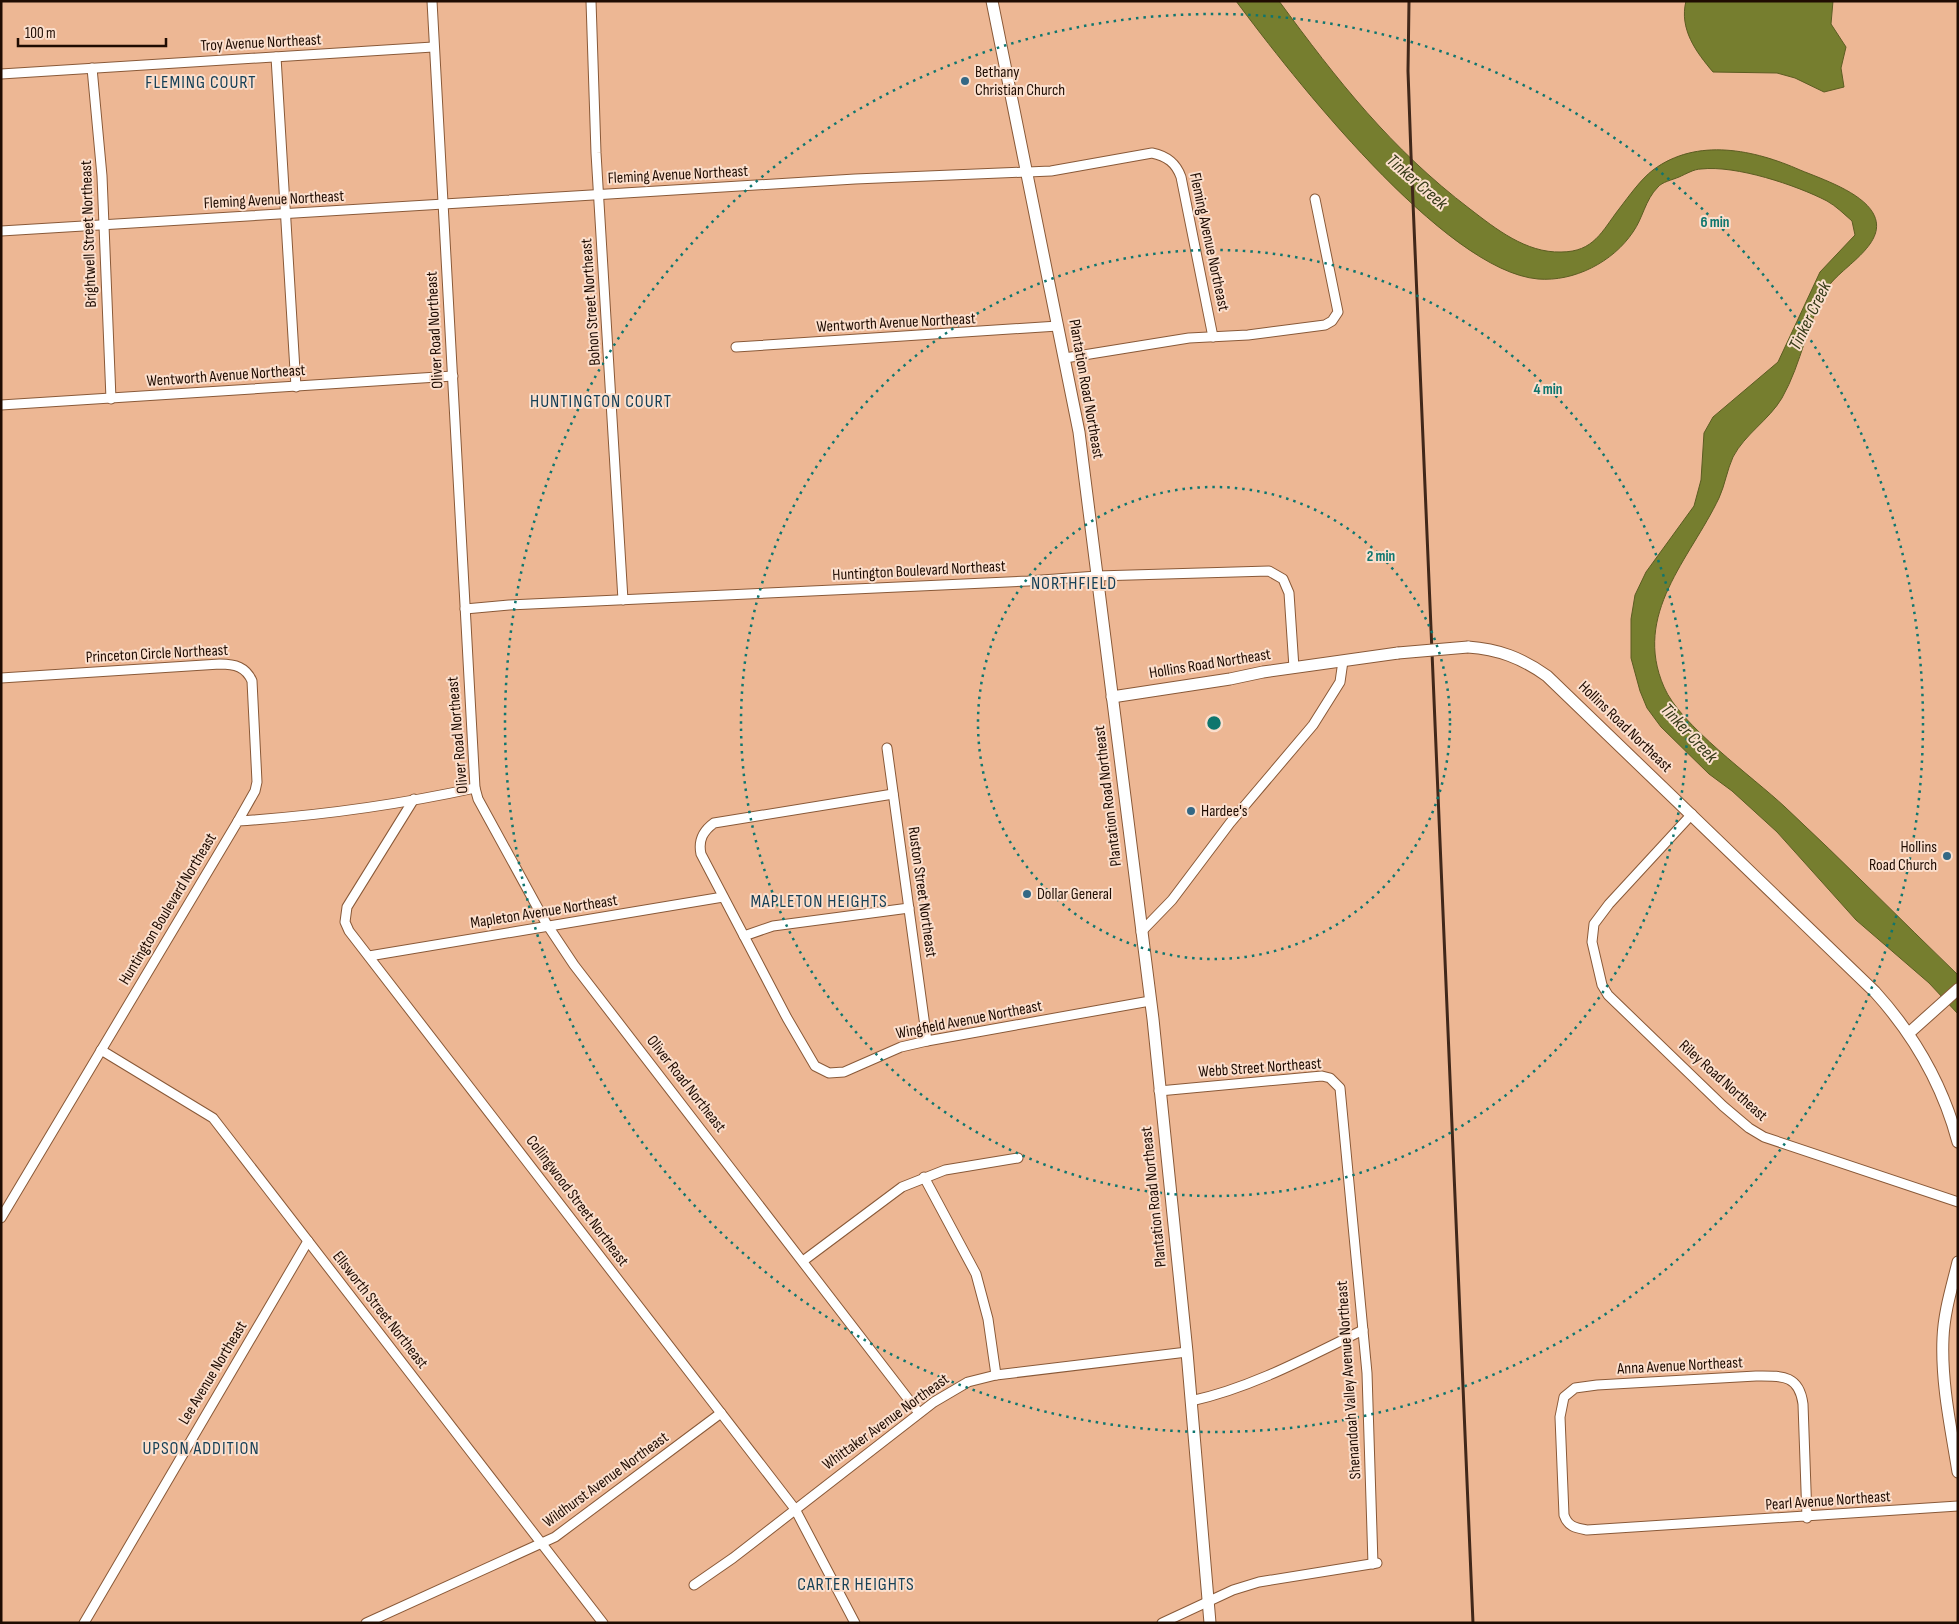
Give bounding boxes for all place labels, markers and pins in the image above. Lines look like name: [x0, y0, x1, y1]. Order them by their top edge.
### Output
place label: Bethany Christian Church: [975, 63, 1065, 100]
marker: Bethany Christian Church: [959, 75, 971, 87]
centre of rings: [1205, 714, 1223, 732]
place label: Hardee's: [1201, 802, 1248, 821]
marker: Hardee's: [1185, 805, 1197, 817]
place label: Hollins Road Church: [1869, 838, 1937, 875]
marker: Hollins Road Church: [1941, 850, 1953, 862]
place label: Dollar General: [1037, 885, 1112, 904]
marker: Dollar General: [1021, 888, 1033, 900]

